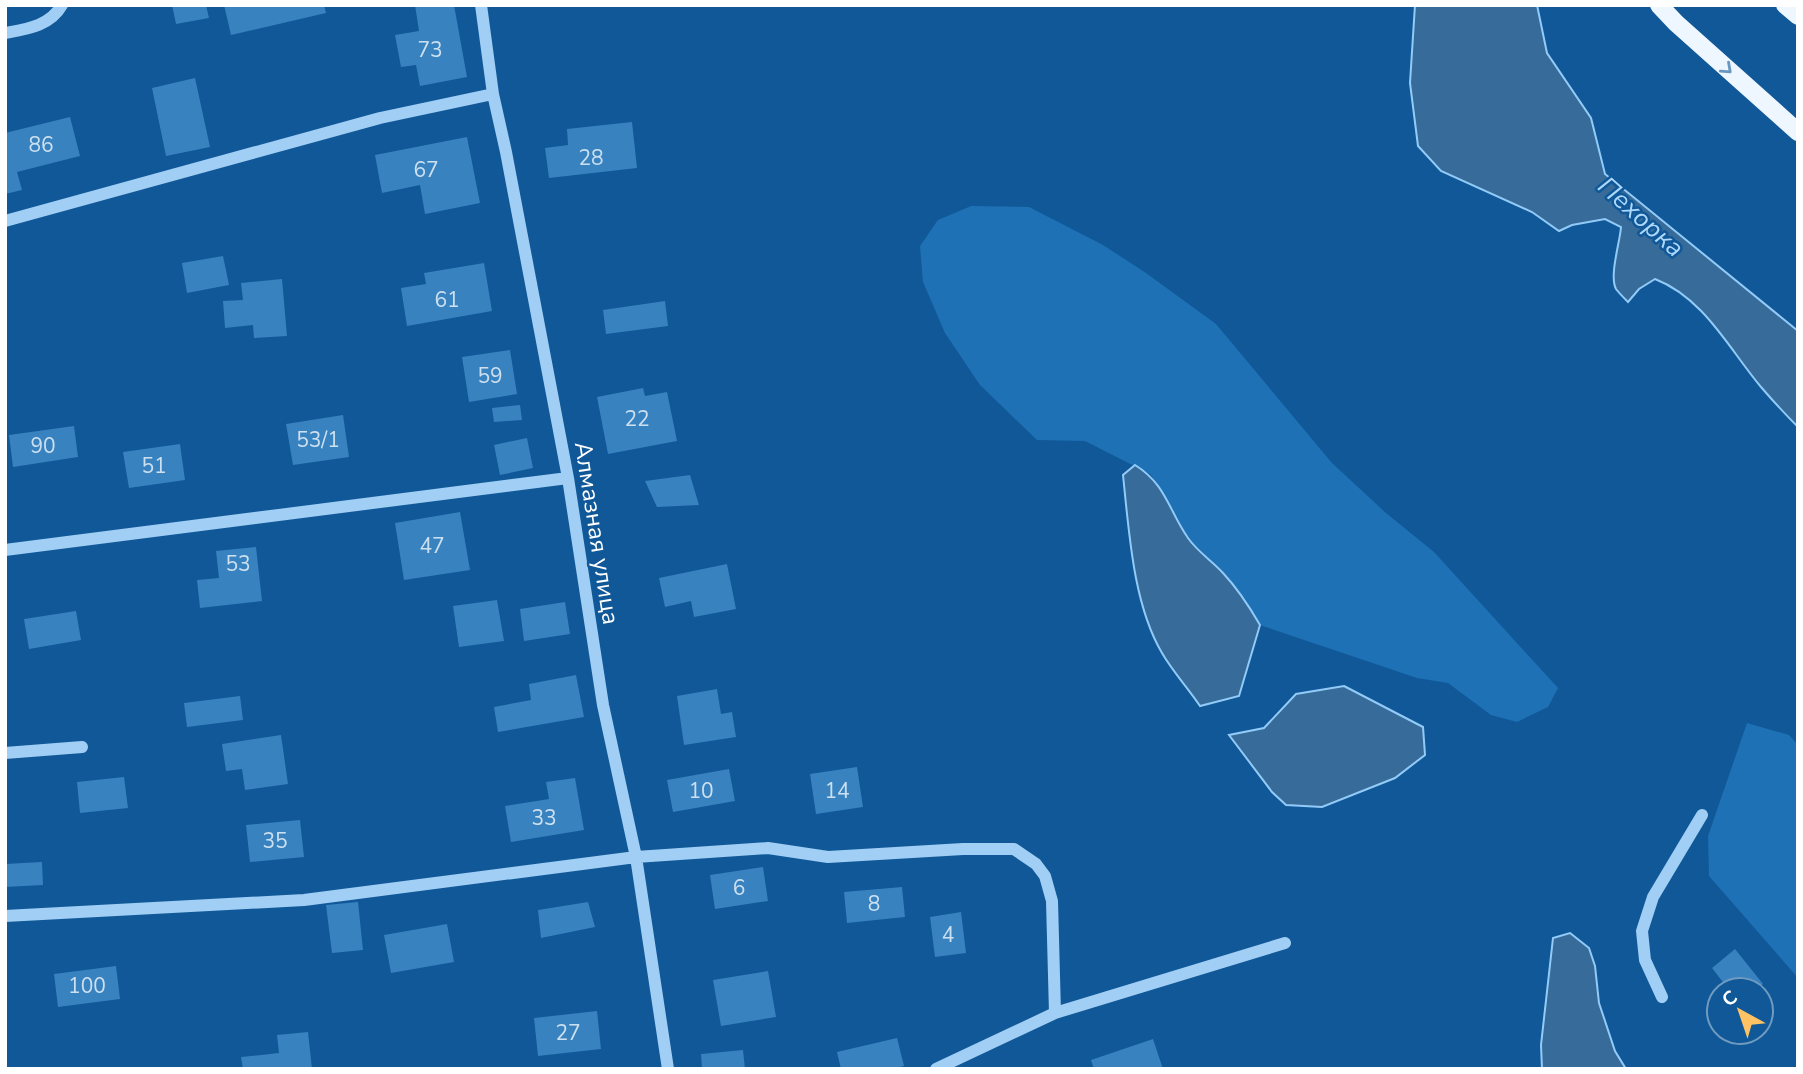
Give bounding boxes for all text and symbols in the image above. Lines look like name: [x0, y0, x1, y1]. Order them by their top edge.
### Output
house number: 73: [417, 36, 443, 64]
one-way arrow: [1719, 61, 1732, 73]
house number: 86: [28, 131, 54, 159]
house number: 28: [578, 144, 604, 172]
house number: 67: [413, 156, 439, 184]
water label: Пехорка: [1590, 169, 1692, 265]
house number: 61: [434, 286, 460, 314]
house number: 59: [477, 362, 503, 390]
house number: 22: [624, 405, 650, 433]
house number: 53/1: [296, 426, 340, 454]
house number: 90: [30, 432, 56, 460]
street label: Алмазная улица: [567, 439, 627, 627]
house number: 51: [141, 452, 167, 480]
house number: 47: [419, 532, 445, 560]
house number: 53: [225, 550, 251, 578]
house number: 10: [688, 777, 714, 805]
house number: 14: [824, 777, 850, 805]
house number: 33: [531, 804, 557, 832]
house number: 35: [262, 827, 288, 855]
house number: 6: [733, 874, 745, 902]
house number: 8: [868, 890, 880, 918]
house number: 4: [942, 921, 954, 949]
house number: 100: [68, 972, 106, 1000]
north arrow: [1705, 976, 1775, 1046]
text: С: [1716, 985, 1743, 1013]
house number: 27: [555, 1019, 581, 1047]

